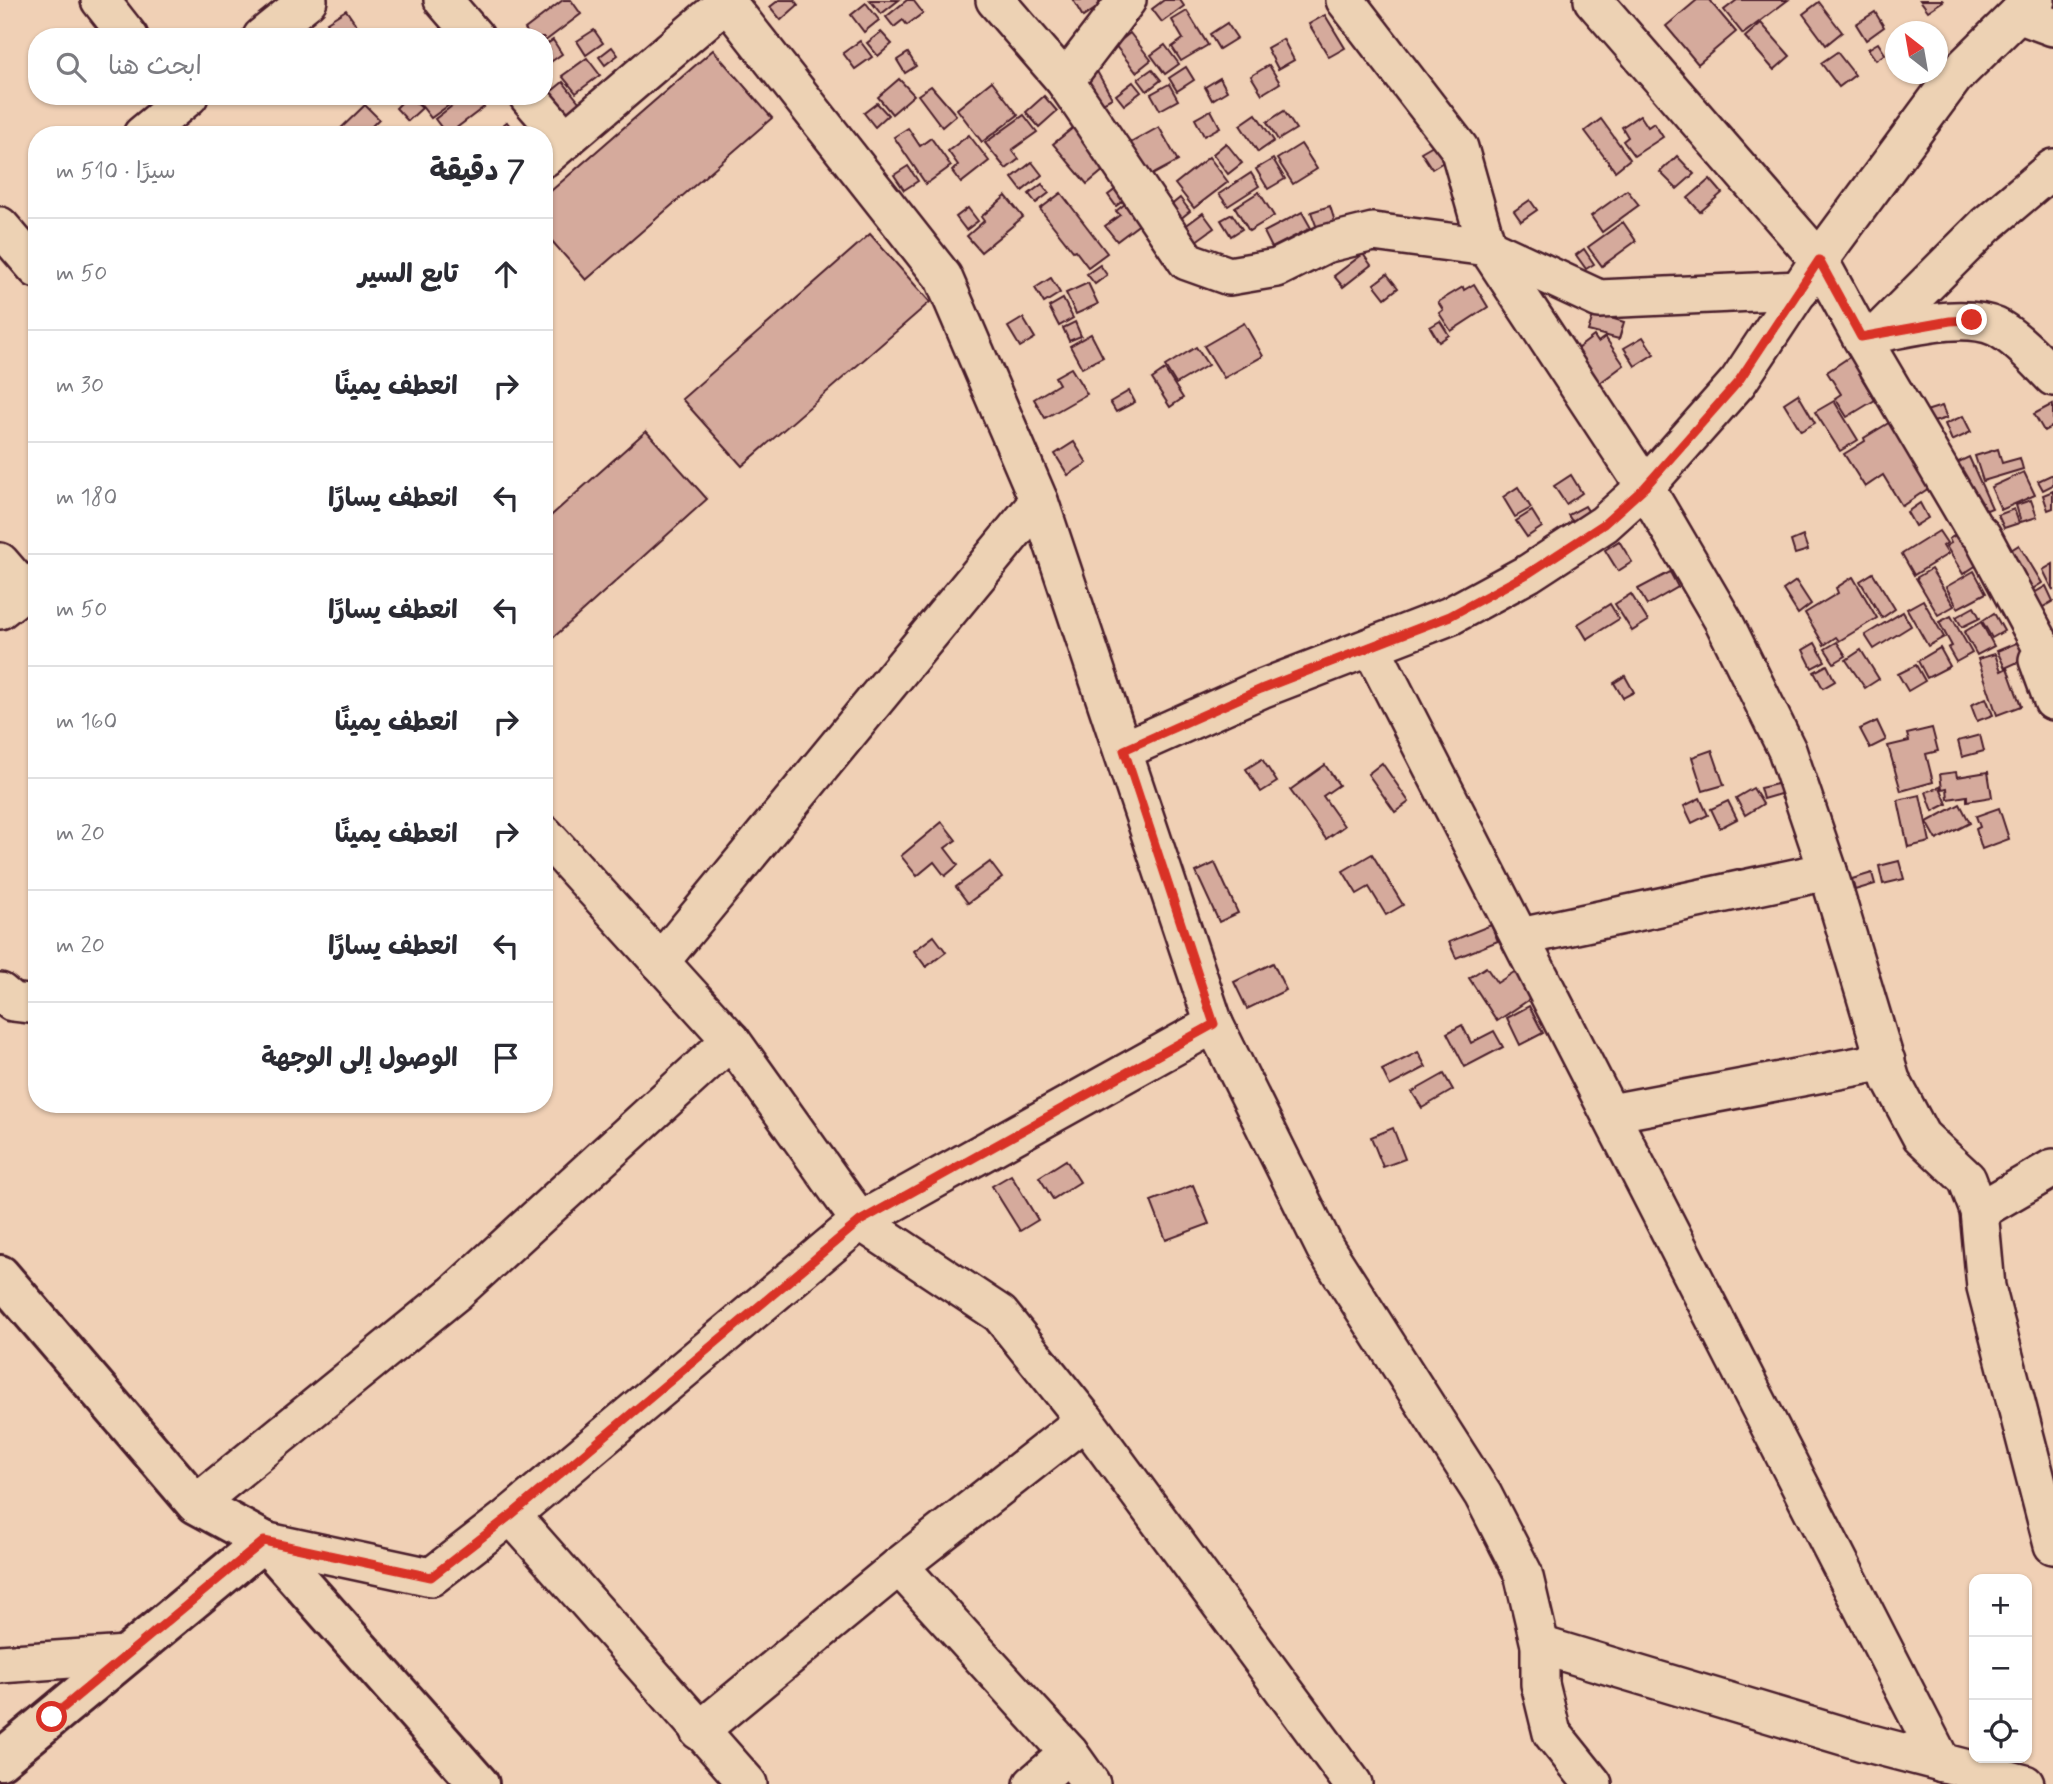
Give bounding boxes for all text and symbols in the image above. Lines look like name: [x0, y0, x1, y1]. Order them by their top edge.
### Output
north arrow: [1885, 21, 1948, 84]
search box: [28, 28, 553, 105]
icon: search: [52, 48, 90, 86]
text: ابحث هنا: [108, 50, 202, 84]
text: 7 دقيقة: [429, 152, 525, 191]
text: سيرًا · 510 m: [56, 157, 176, 187]
icon: ahead: [487, 255, 525, 293]
text: تابع السير: [358, 258, 458, 292]
text: 50 m: [56, 259, 108, 289]
route end: [1956, 304, 1987, 335]
icon: right: [487, 367, 525, 405]
text: انعطف يمينًا: [335, 370, 458, 404]
text: 30 m: [56, 371, 104, 401]
icon: left: [487, 479, 525, 517]
text: انعطف يسارًا: [328, 482, 458, 516]
text: 180 m: [56, 483, 117, 513]
icon: left: [487, 591, 525, 629]
text: انعطف يسارًا: [328, 594, 458, 628]
text: 50 m: [56, 595, 108, 625]
icon: right: [487, 703, 525, 741]
text: انعطف يمينًا: [335, 706, 458, 740]
text: 160 m: [56, 707, 117, 737]
icon: right: [487, 815, 525, 853]
text: انعطف يمينًا: [335, 818, 458, 852]
text: 20 m: [56, 819, 105, 849]
icon: left: [487, 927, 525, 965]
text: انعطف يسارًا: [328, 930, 458, 964]
text: 20 m: [56, 931, 105, 961]
icon: arrive: [487, 1039, 525, 1077]
text: الوصول إلى الوجهة: [261, 1042, 458, 1076]
map controls: [1969, 1574, 2032, 1763]
button: +: [1969, 1574, 2032, 1637]
button: −: [1969, 1637, 2032, 1700]
button: locate: [1969, 1700, 2032, 1763]
route start: [36, 1701, 67, 1732]

